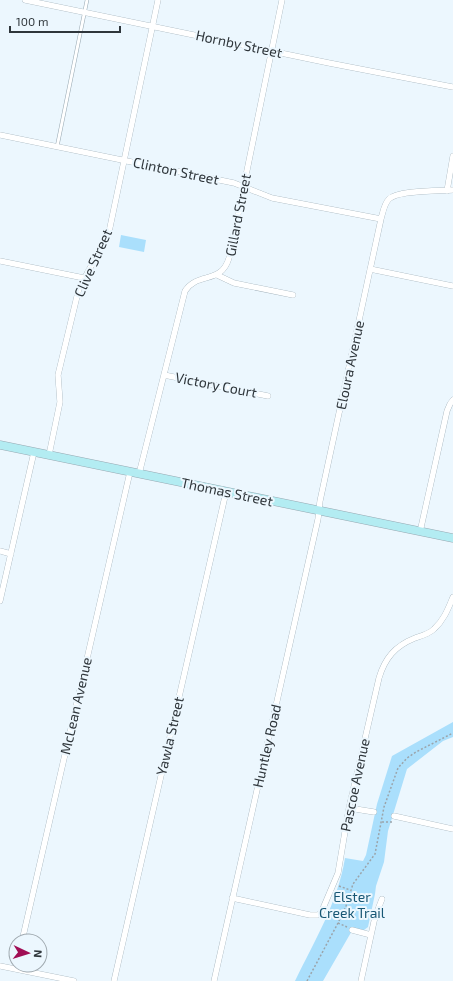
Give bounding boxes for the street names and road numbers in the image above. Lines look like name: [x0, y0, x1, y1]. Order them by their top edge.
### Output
street label: Hornby Street: [194, 26, 284, 61]
street label: Clinton Street: [132, 153, 221, 188]
street label: Gillard Street: [221, 172, 254, 258]
street label: Clive Street: [70, 226, 115, 299]
street label: Eloura Avenue: [332, 319, 367, 411]
street label: Victory Court: [174, 368, 258, 401]
street label: Thomas Street: [180, 473, 275, 510]
street label: McLean Avenue: [56, 656, 95, 756]
street label: Yawla Street: [152, 695, 187, 777]
street label: Huntley Road: [249, 703, 284, 789]
street label: Pascoe Avenue: [336, 737, 373, 833]

